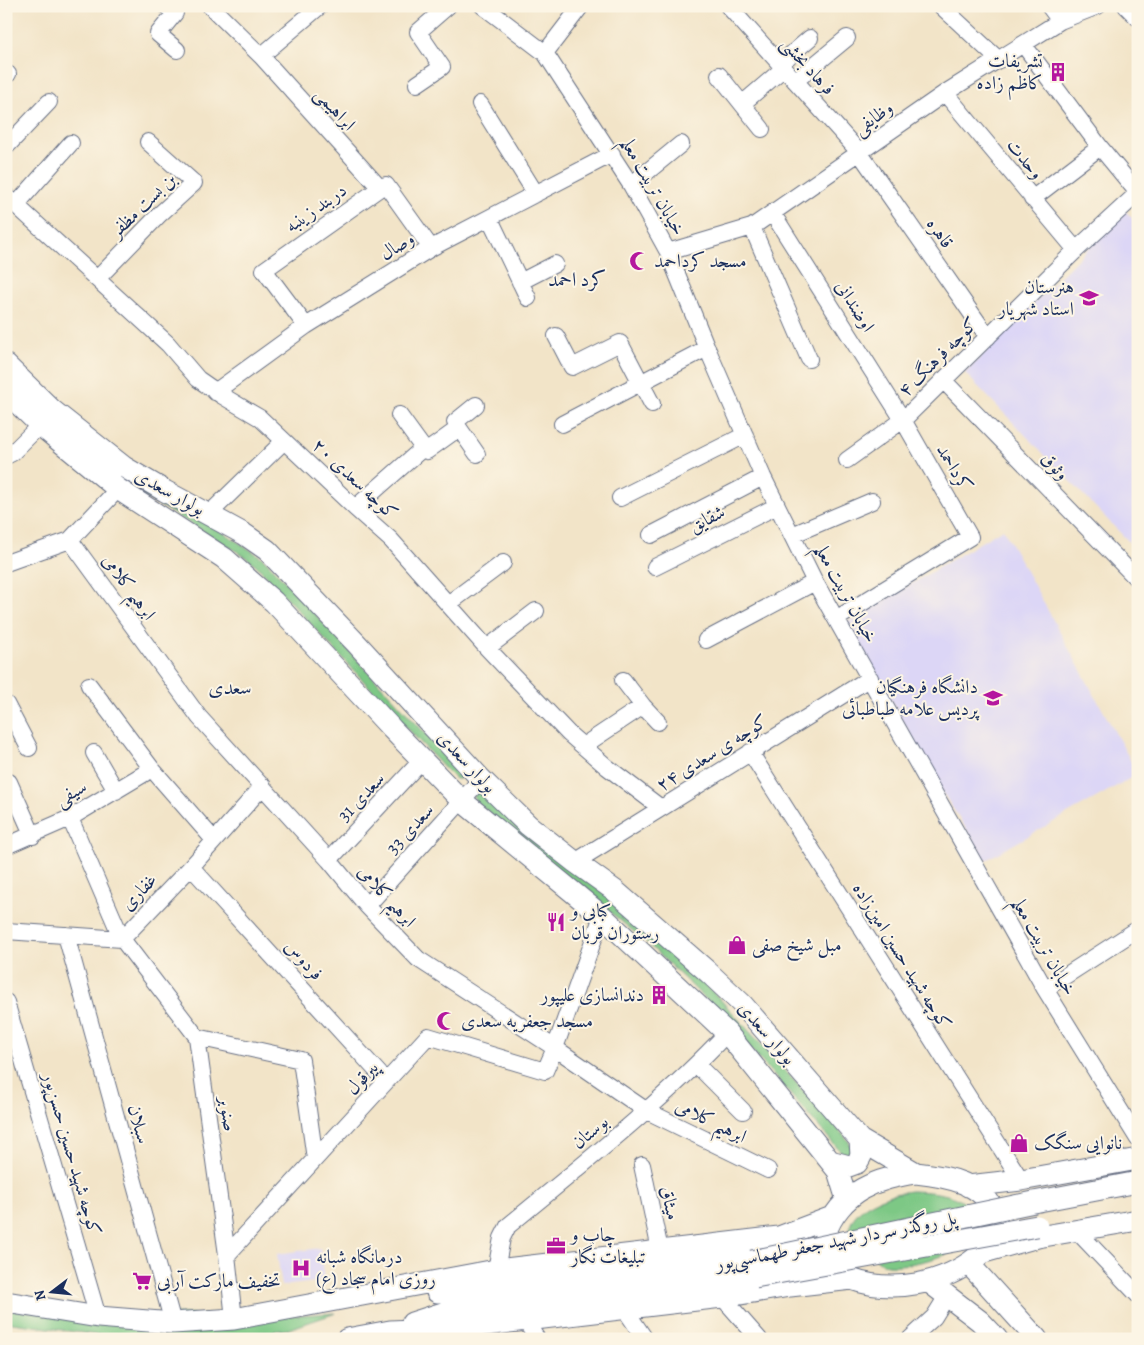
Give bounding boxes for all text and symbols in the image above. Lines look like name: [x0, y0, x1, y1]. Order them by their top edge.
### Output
street label: فرهاد بخشی: [775, 31, 841, 101]
place label: تشریفات کاظم زاده: [977, 48, 1043, 101]
building icon: تشریفات کاظم زاده: [1047, 61, 1069, 83]
street label: ابراهیمی: [308, 82, 362, 136]
street label: وظایفی: [848, 95, 898, 141]
street label: خیابان تربیت معلم: [609, 132, 692, 243]
street label: وحدت: [1000, 133, 1050, 185]
street label: بن بست مظفر: [102, 166, 182, 245]
street label: دربند زینبه: [280, 177, 352, 239]
street label: قاهره: [920, 212, 960, 254]
street label: وصال: [375, 225, 419, 267]
place label: مسجد کرداحمد: [654, 248, 747, 274]
mosque icon: مسجد کرداحمد: [628, 250, 650, 272]
district label: کرد احمد: [548, 266, 606, 293]
place label: هنرستان استاد شهریار: [996, 274, 1074, 322]
street label: اوضندانی: [829, 275, 881, 337]
school or university icon: هنرستان استاد شهریار: [1078, 287, 1100, 309]
street label: کوچه فرهنگ ۴: [892, 311, 984, 403]
street label: کوچه سعدی ۲۰: [306, 432, 404, 526]
street label: کرداحمد: [930, 439, 978, 497]
street label: وثوق: [1035, 446, 1075, 486]
street label: بولوار سعدی: [130, 462, 210, 522]
street label: شقایق: [684, 499, 730, 539]
street label: خیابان تربیت معلم: [803, 538, 884, 650]
street label: ابرهیم کلامی: [91, 549, 162, 629]
district label: سعدی: [208, 674, 252, 701]
place label: دانشگاه فرهنگیان پردیس علامه طباطبائی: [842, 674, 980, 722]
school or university icon: دانشگاه فرهنگیان پردیس علامه طباطبائی: [982, 687, 1004, 709]
street label: کوچه ی سعدی ۲۴: [651, 708, 773, 798]
street label: بولوار سعدی: [431, 725, 503, 799]
street label: سعدی 31: [331, 766, 391, 828]
street label: سیفی: [50, 774, 92, 812]
street label: سعدی 33: [380, 798, 440, 860]
street label: ابرهیم کلامی: [347, 859, 422, 937]
street label: غفاری: [115, 868, 163, 916]
street label: کوچه شهید حسین امین‌زاده: [846, 878, 958, 1034]
street label: خیابان تربیت معلم: [1000, 892, 1083, 1003]
place label: کبابی و رستوران قربان: [569, 898, 659, 946]
restaurant icon: کبابی و رستوران قربان: [545, 911, 567, 933]
place label: مبل شیخ صفی: [752, 932, 842, 962]
street label: فردوس: [279, 934, 329, 986]
shop icon: مبل شیخ صفی: [726, 934, 748, 956]
place label: دندانسازی علیپور: [539, 982, 644, 1008]
building icon: دندانسازی علیپور: [648, 984, 670, 1006]
street label: بولوار سعدی: [732, 996, 802, 1070]
place label: مسجد جعفریه سعدی: [461, 1008, 593, 1034]
mosque icon: مسجد جعفریه سعدی: [435, 1010, 457, 1032]
street label: پیرقول: [340, 1054, 385, 1101]
street label: کوچه شهید حسین حسن‌پور: [36, 1068, 108, 1238]
street label: صنوبر: [212, 1093, 243, 1133]
street label: ابرهیم کلامی: [668, 1093, 751, 1155]
street label: سبلان: [121, 1102, 157, 1146]
street label: بوستان: [566, 1109, 614, 1155]
place label: نانوایی سنگک: [1034, 1130, 1122, 1156]
shop icon: نانوایی سنگک: [1008, 1132, 1030, 1154]
street label: میثاق: [654, 1184, 686, 1222]
street label: پل روگذر سردار شهید جعفر طهماسبی‌پور: [711, 1204, 961, 1280]
place label: چاپ و تبلیغات نگار: [569, 1222, 646, 1270]
office icon: چاپ و تبلیغات نگار: [545, 1235, 567, 1257]
place label: درمانگاه شبانه روزی امام سجاد (ع): [316, 1244, 436, 1295]
hospital icon: درمانگاه شبانه روزی امام سجاد (ع): [290, 1257, 312, 1279]
north arrow: [28, 1268, 78, 1318]
place label: تخفیف مارکت آربی: [157, 1268, 281, 1295]
supermarket icon: تخفیف مارکت آربی: [131, 1270, 153, 1292]
text: N: [29, 1288, 51, 1303]

